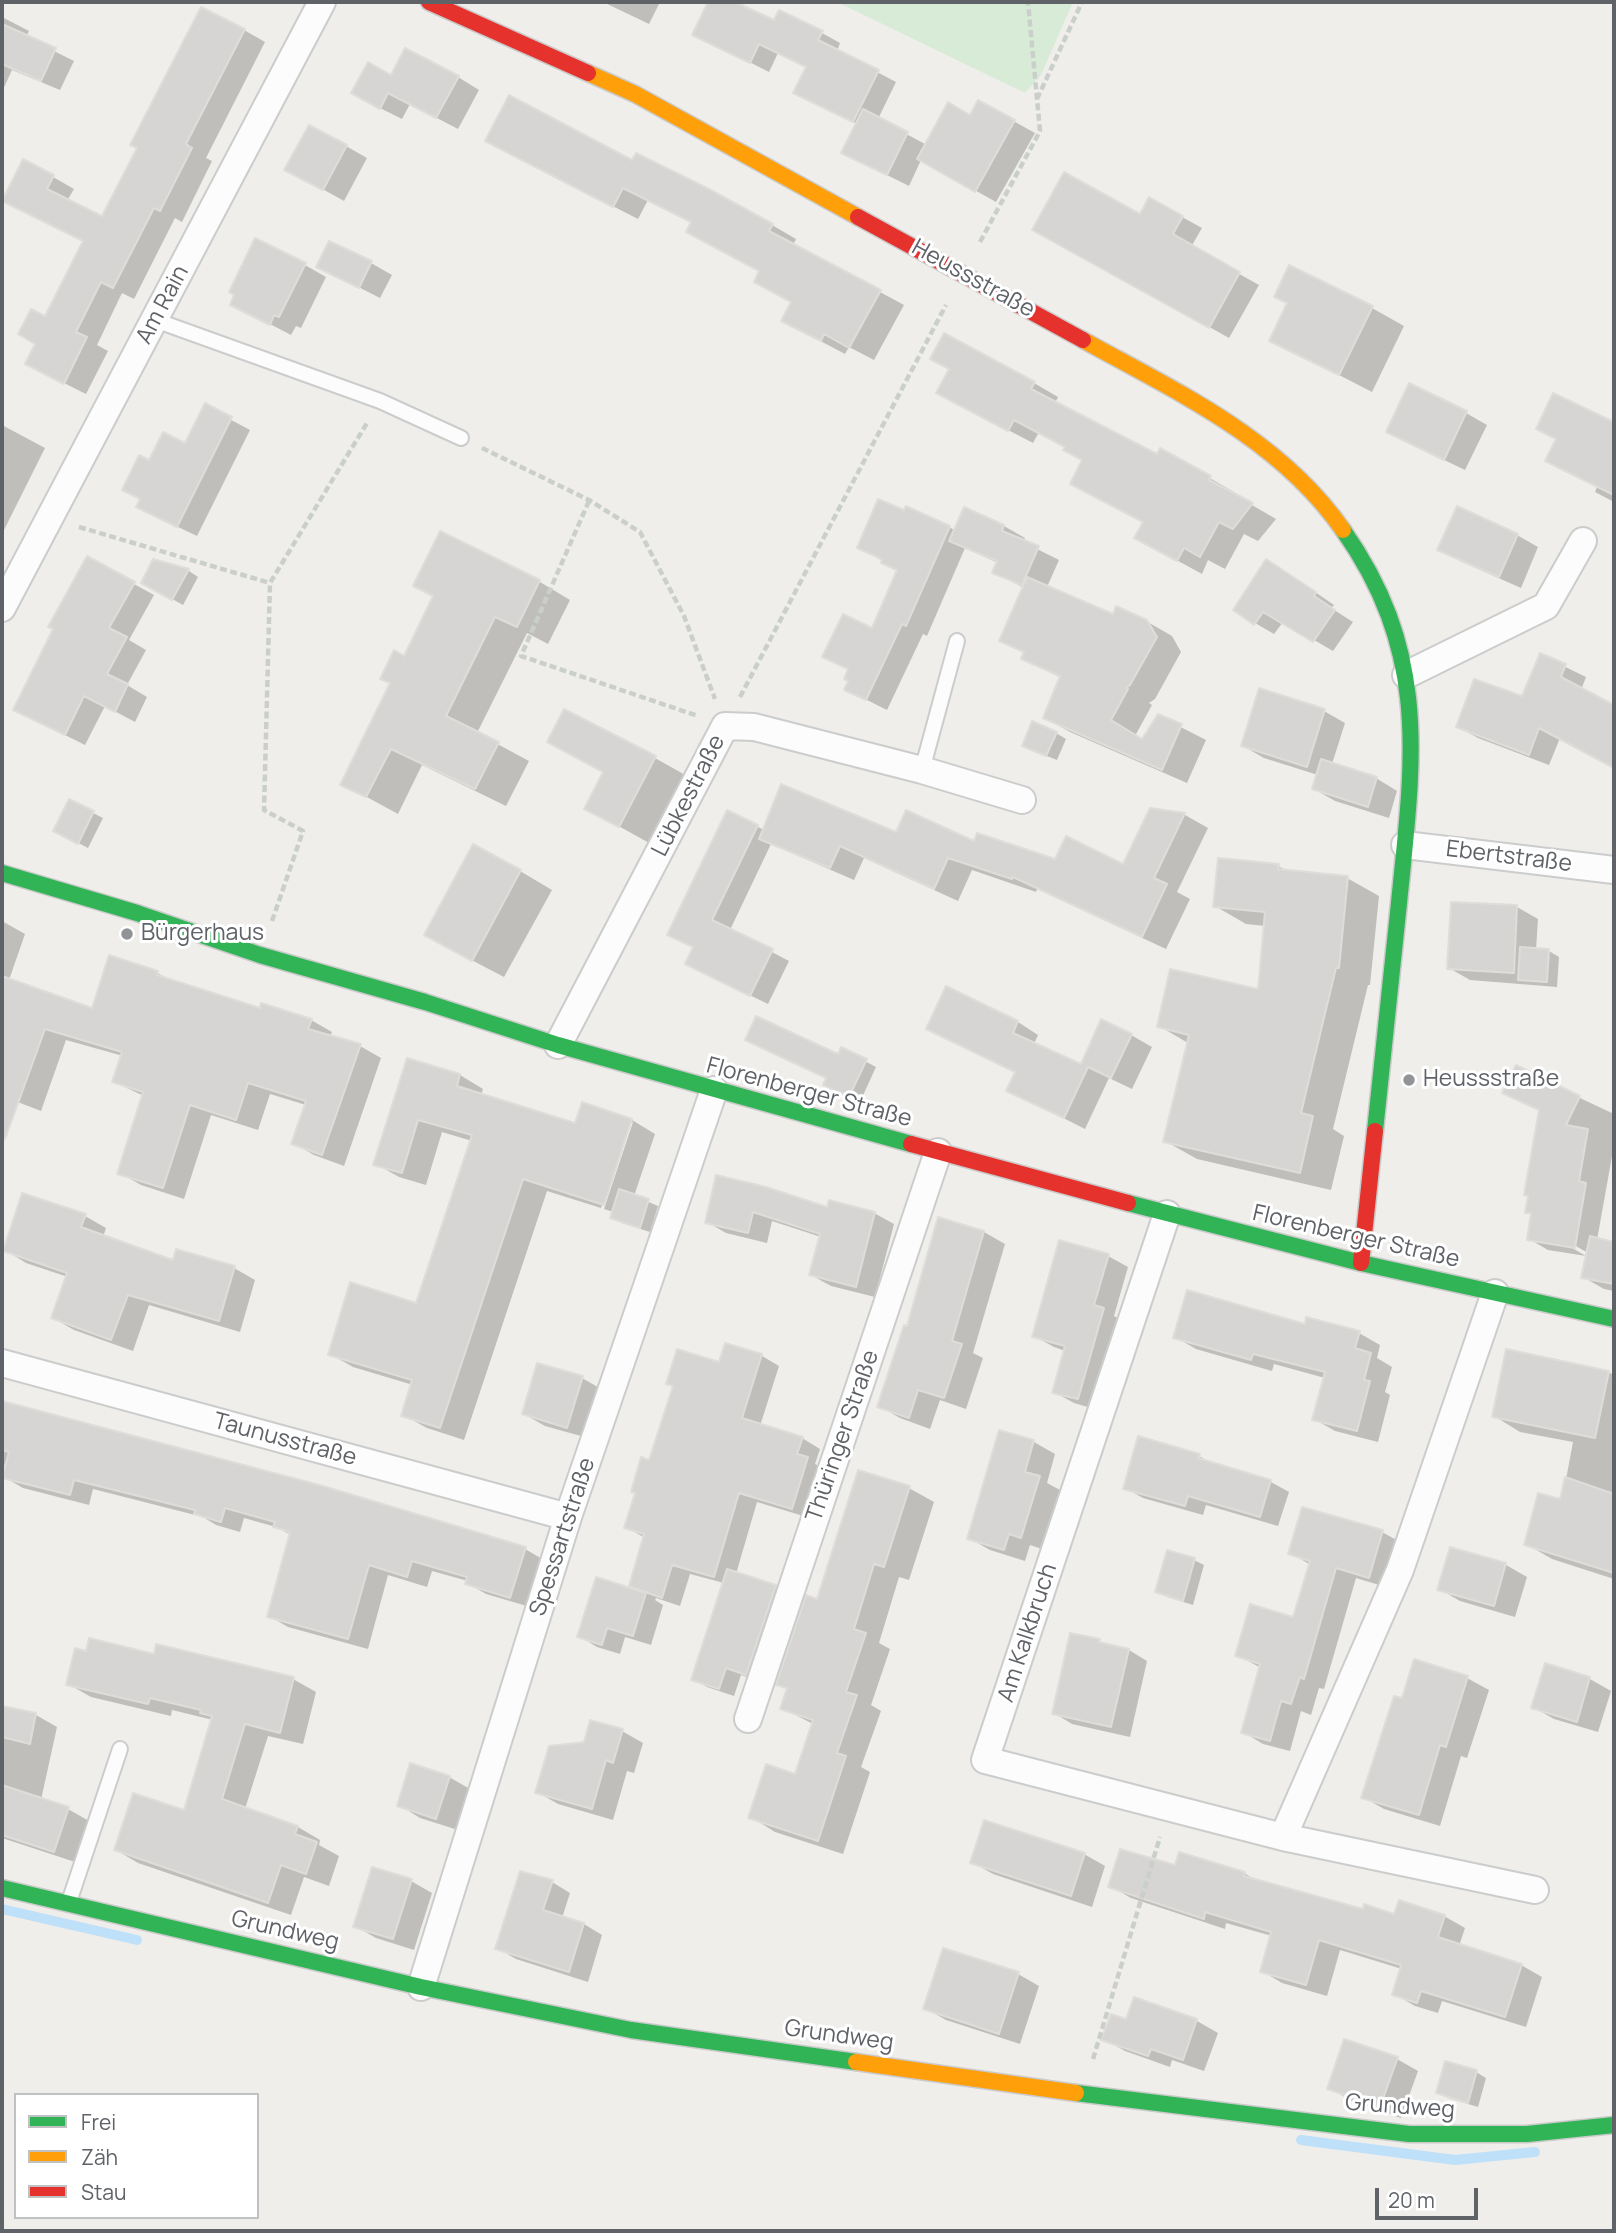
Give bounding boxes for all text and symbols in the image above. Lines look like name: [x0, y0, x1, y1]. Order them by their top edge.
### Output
street label: Heussstraße: [907, 234, 1039, 324]
street label: Am Rain: [131, 261, 195, 349]
street label: Lübkestraße: [647, 731, 731, 861]
street label: Ebertstraße: [1444, 836, 1574, 878]
place label: Bürgerhaus: [141, 920, 264, 948]
marker: Bürgerhaus: [119, 926, 135, 942]
street label: Florenberger Straße: [703, 1052, 915, 1134]
place label: Heussstraße: [1423, 1066, 1559, 1094]
marker: Heussstraße: [1401, 1072, 1417, 1088]
street label: Florenberger Straße: [1250, 1200, 1462, 1274]
street label: Thüringer Straße: [801, 1347, 885, 1525]
street label: Taunusstraße: [210, 1408, 360, 1472]
street label: Spessartstraße: [524, 1454, 602, 1620]
street label: Am Kalkbruch: [993, 1560, 1063, 1706]
street label: Grundweg: [228, 1905, 342, 1957]
street label: Grundweg: [783, 2015, 895, 2057]
street label: Grundweg: [1344, 2089, 1456, 2125]
legend: [14, 2093, 259, 2219]
text: Frei: [81, 2108, 116, 2136]
text: Zäh: [81, 2143, 118, 2171]
scale bar: [1378, 2174, 1481, 2218]
text: Stau: [81, 2178, 127, 2206]
text: 20 m: [1388, 2186, 1435, 2214]

